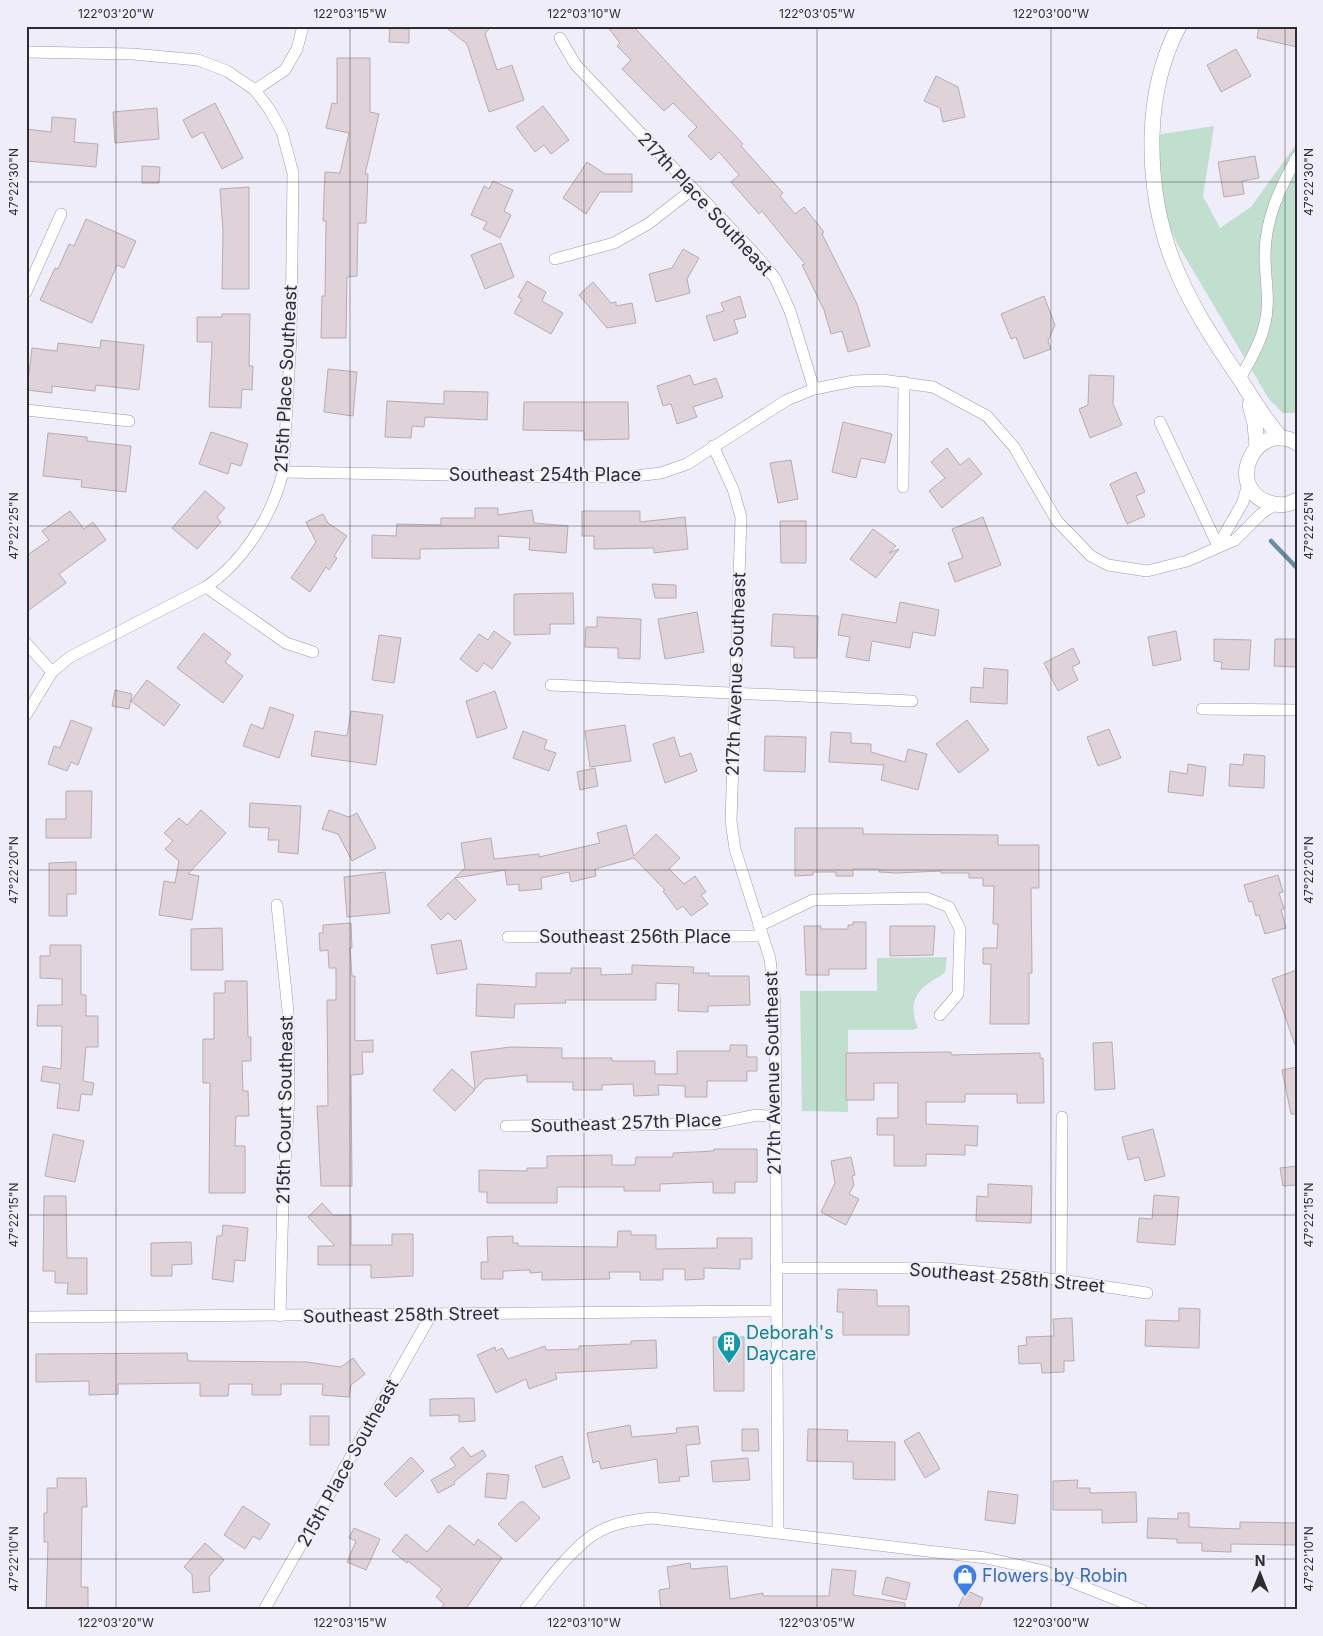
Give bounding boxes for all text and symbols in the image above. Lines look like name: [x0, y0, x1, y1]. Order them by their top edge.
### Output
text: 122°03'20"W: [78, 6, 154, 21]
text: 122°03'15"W: [313, 6, 387, 21]
text: 122°03'10"W: [547, 6, 621, 21]
text: 122°03'05"W: [779, 6, 855, 21]
text: 122°03'00"W: [1013, 6, 1089, 21]
street label: 217th Place Southeast: [634, 128, 777, 279]
text: 47°22'30"N: [6, 148, 21, 216]
text: 47°22'30"N: [1301, 148, 1316, 216]
street label: 215th Place Southeast: [270, 284, 301, 474]
street label: Southeast 254th Place: [449, 464, 641, 485]
text: 47°22'25"N: [6, 492, 21, 560]
text: 47°22'25"N: [1301, 492, 1316, 560]
street label: 217th Avenue Southeast: [721, 572, 750, 776]
text: 47°22'20"N: [6, 836, 21, 904]
text: 47°22'20"N: [1301, 836, 1316, 904]
street label: Southeast 256th Place: [539, 926, 731, 947]
street label: 217th Avenue Southeast: [760, 971, 785, 1175]
street label: 215th Court Southeast: [272, 1015, 297, 1205]
street label: Southeast 257th Place: [530, 1109, 722, 1136]
text: 47°22'15"N: [6, 1182, 21, 1248]
text: 47°22'15"N: [1301, 1182, 1316, 1248]
street label: Southeast 258th Street: [908, 1258, 1106, 1297]
street label: Southeast 258th Street: [303, 1302, 499, 1327]
place label: Deborah's Daycare: [746, 1322, 834, 1364]
building icon: Deborah's Daycare: [716, 1330, 742, 1364]
street label: 215th Place Southeast: [293, 1375, 402, 1550]
text: 47°22'10"N: [6, 1526, 21, 1592]
text: 47°22'10"N: [1301, 1526, 1316, 1592]
north arrow: [1236, 1548, 1286, 1598]
text: N: [1255, 1552, 1265, 1569]
shop icon: Flowers by Robin: [952, 1563, 978, 1597]
place label: Flowers by Robin: [982, 1565, 1128, 1586]
text: 122°03'20"W: [78, 1615, 154, 1630]
text: 122°03'15"W: [313, 1615, 387, 1630]
text: 122°03'10"W: [547, 1615, 621, 1630]
text: 122°03'05"W: [779, 1615, 855, 1630]
text: 122°03'00"W: [1013, 1615, 1089, 1630]

